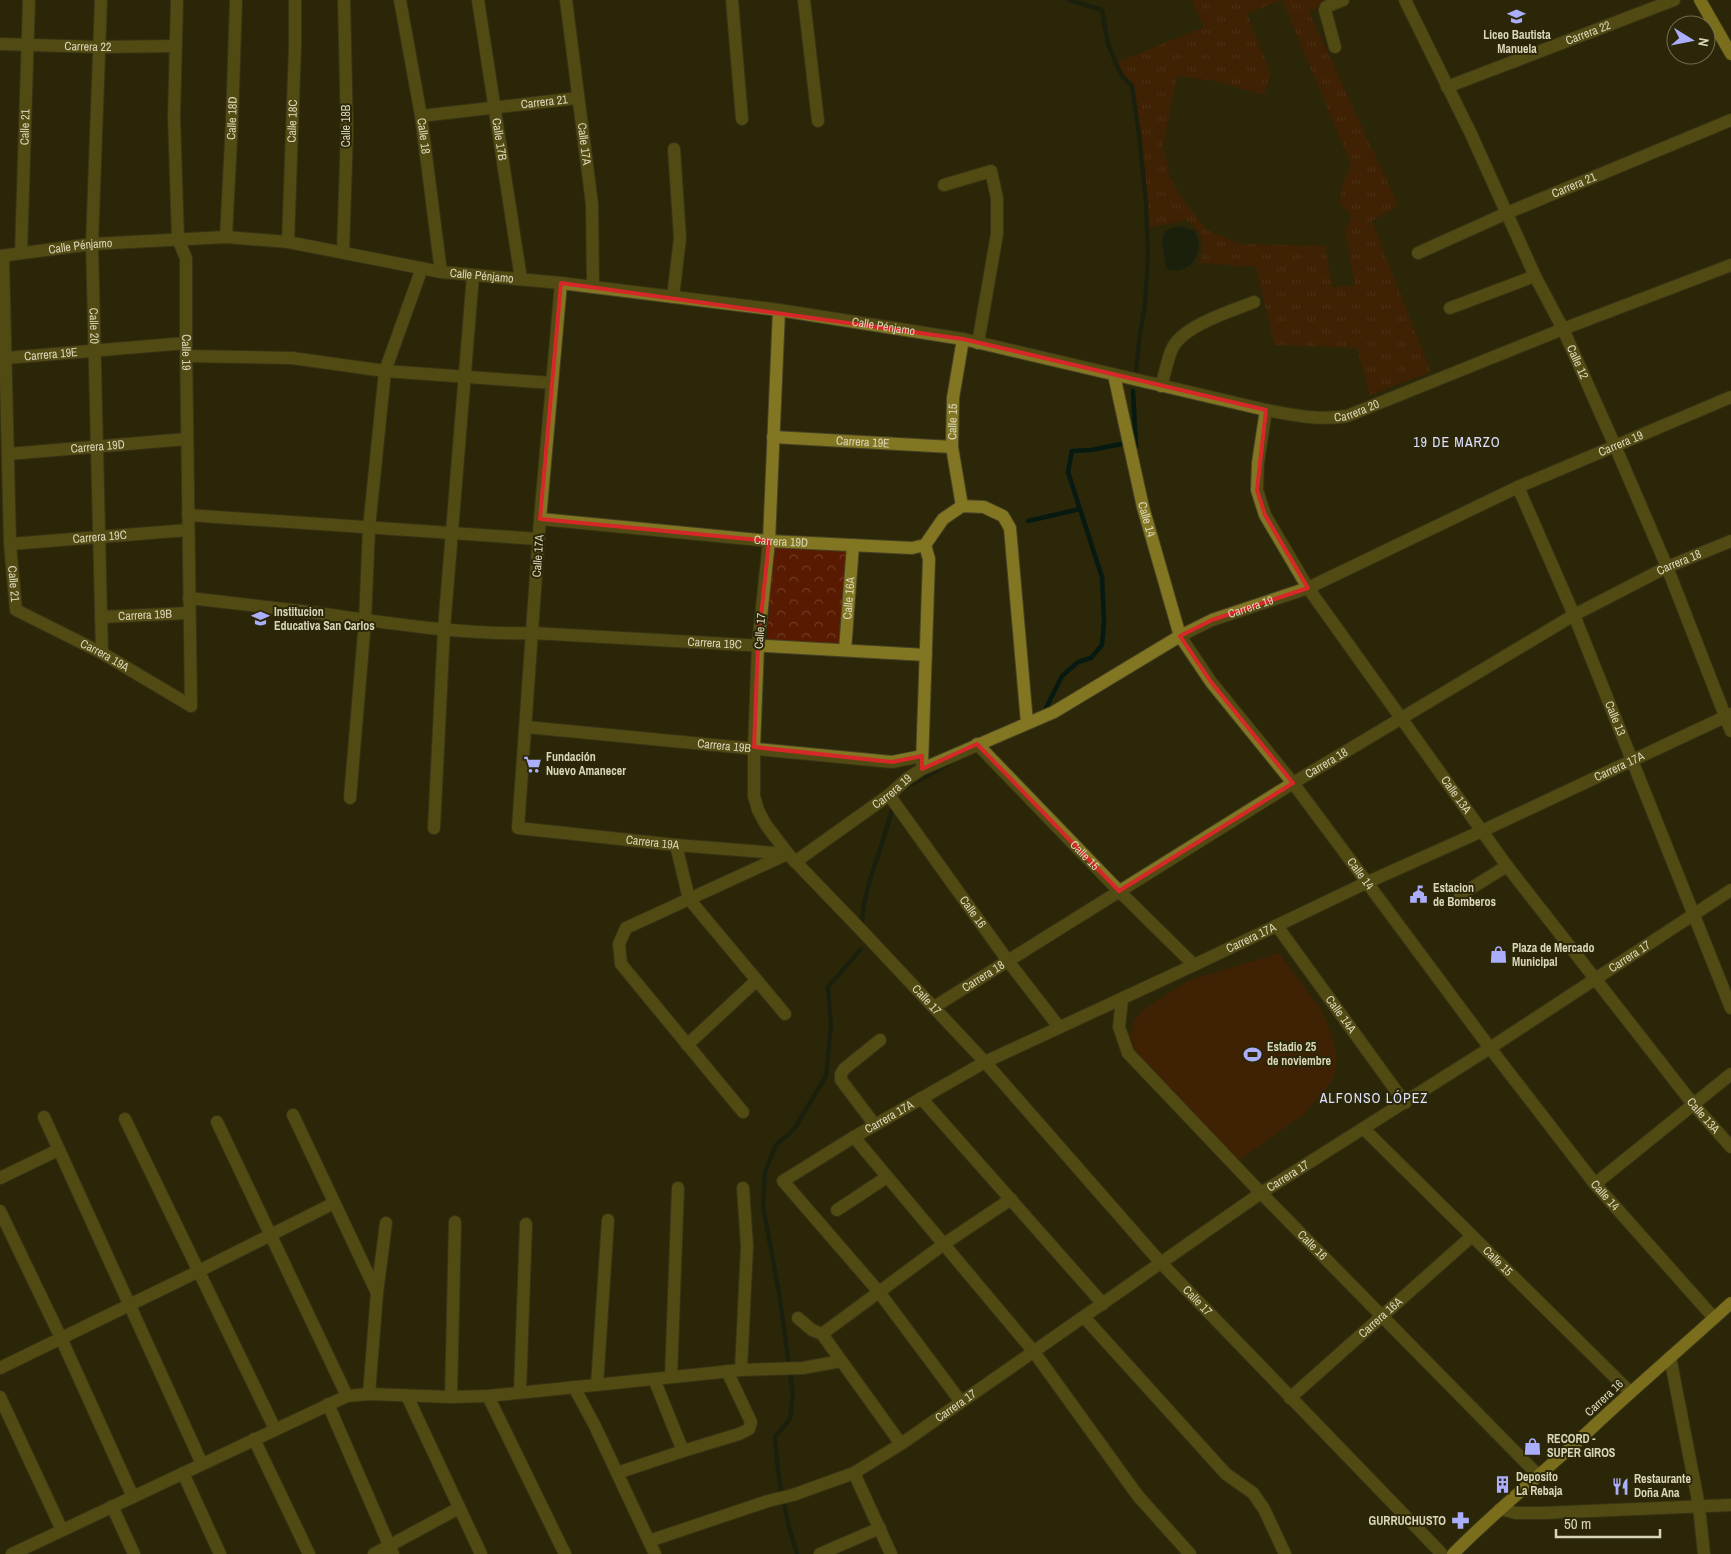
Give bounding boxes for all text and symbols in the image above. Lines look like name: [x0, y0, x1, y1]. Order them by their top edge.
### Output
school or university icon: Liceo Bautista Manuela: [1507, 6, 1527, 26]
north arrow: [1666, 15, 1716, 65]
street label: Carrera 22: [1563, 17, 1613, 49]
place label: Liceo Bautista Manuela: [1483, 27, 1551, 57]
text: N: [1694, 37, 1713, 48]
street label: Carrera 22: [64, 38, 112, 55]
street label: Carrera 21: [520, 91, 569, 113]
street label: Calle 18D: [223, 96, 241, 140]
street label: Calle 18C: [284, 99, 301, 143]
street label: Calle 18B: [338, 104, 354, 147]
street label: Calle 21: [16, 108, 34, 145]
street label: Calle 18: [413, 117, 434, 155]
street label: Calle 17B: [488, 117, 511, 162]
street label: Calle 17A: [574, 122, 595, 166]
street label: Carrera 21: [1549, 169, 1599, 202]
street label: Calle Pénjamo: [47, 235, 113, 258]
street label: Calle Pénjamo: [449, 265, 514, 287]
street label: Calle 20: [86, 308, 102, 344]
street label: Calle Pénjamo: [851, 314, 916, 339]
street label: Calle 19: [178, 334, 194, 370]
street label: Calle 12: [1563, 342, 1592, 382]
street label: Carrera 19E: [23, 344, 78, 364]
street label: Carrera 20: [1333, 396, 1382, 426]
street label: Calle 15: [944, 403, 961, 440]
street label: Carrera 19: [1596, 427, 1646, 460]
street label: Carrera 19E: [836, 433, 890, 452]
district label: 19 DE MARZO: [1413, 433, 1501, 451]
street label: Carrera 19D: [70, 436, 125, 457]
street label: Calle 14: [1134, 500, 1159, 539]
street label: Carrera 19C: [72, 527, 127, 547]
street label: Carrera 19D: [753, 532, 808, 551]
street label: Calle 17A: [529, 534, 547, 578]
street label: Carrera 18: [1654, 546, 1704, 579]
street label: Calle 21: [4, 565, 23, 603]
street label: Calle 16A: [839, 576, 859, 620]
street label: Carrera 19: [1226, 592, 1276, 622]
place label: Institucion Educativa San Carlos: [274, 604, 375, 634]
street label: Carrera 19B: [118, 606, 173, 624]
school or university icon: Institucion Educativa San Carlos: [250, 609, 270, 629]
street label: Calle 17: [750, 612, 770, 650]
street label: Carrera 19C: [687, 634, 742, 653]
street label: Carrera 19A: [78, 635, 133, 676]
street label: Calle 13: [1601, 699, 1629, 738]
street label: Carrera 19B: [697, 735, 752, 757]
street label: Carrera 18: [1302, 744, 1351, 782]
street label: Carrera 17A: [1591, 748, 1647, 785]
place label: Fundación Nuevo Amanecer: [546, 749, 626, 779]
supermarket icon: Fundación Nuevo Amanecer: [522, 754, 542, 774]
street label: Carrera 19: [869, 770, 915, 813]
street label: Calle 13A: [1437, 773, 1475, 817]
street label: Carrera 19A: [625, 832, 680, 853]
street label: Calle 15: [1066, 837, 1103, 874]
street label: Calle 14: [1343, 854, 1378, 893]
place label: Estacion de Bomberos: [1433, 880, 1496, 910]
public building icon: Estacion de Bomberos: [1409, 885, 1429, 905]
street label: Calle 16: [956, 893, 990, 931]
street label: Carrera 17A: [1223, 919, 1279, 957]
street label: Carrera 17: [1605, 937, 1654, 976]
place label: Plaza de Mercado Municipal: [1512, 940, 1595, 970]
shop icon: Plaza de Mercado Municipal: [1488, 945, 1508, 965]
street label: Carrera 18: [959, 957, 1007, 996]
street label: Calle 17: [908, 981, 945, 1019]
street label: Calle 14A: [1322, 992, 1360, 1037]
place label: Estadio 25 de noviembre: [1267, 1039, 1332, 1069]
sports icon: Estadio 25 de noviembre: [1243, 1044, 1263, 1064]
district label: ALFONSO LÓPEZ: [1319, 1089, 1428, 1107]
street label: Calle 13A: [1683, 1094, 1724, 1137]
street label: Carrera 17A: [862, 1096, 917, 1137]
street label: Carrera 17: [1264, 1156, 1312, 1195]
street label: Calle 14: [1587, 1176, 1623, 1214]
street label: Calle 16: [1294, 1227, 1331, 1264]
street label: Calle 15: [1479, 1243, 1517, 1280]
street label: Calle 17: [1179, 1282, 1216, 1320]
street label: Carrera 16A: [1355, 1293, 1406, 1341]
street label: Carrera 16: [1581, 1376, 1627, 1420]
street label: Carrera 17: [932, 1386, 980, 1426]
place label: RECORD - SUPER GIROS: [1547, 1431, 1616, 1461]
shop icon: RECORD - SUPER GIROS: [1523, 1436, 1543, 1456]
place label: Deposito La Rebaja: [1516, 1469, 1563, 1499]
place label: Restaurante Doña Ana: [1634, 1471, 1691, 1501]
building icon: Deposito La Rebaja: [1492, 1474, 1512, 1494]
restaurant icon: Restaurante Doña Ana: [1610, 1476, 1630, 1496]
scale bar: [1556, 1506, 1660, 1538]
pharmacy icon: GURRUCHUSTO: [1450, 1511, 1470, 1531]
place label: GURRUCHUSTO: [1369, 1513, 1446, 1529]
text: 50 m: [1564, 1513, 1591, 1534]

